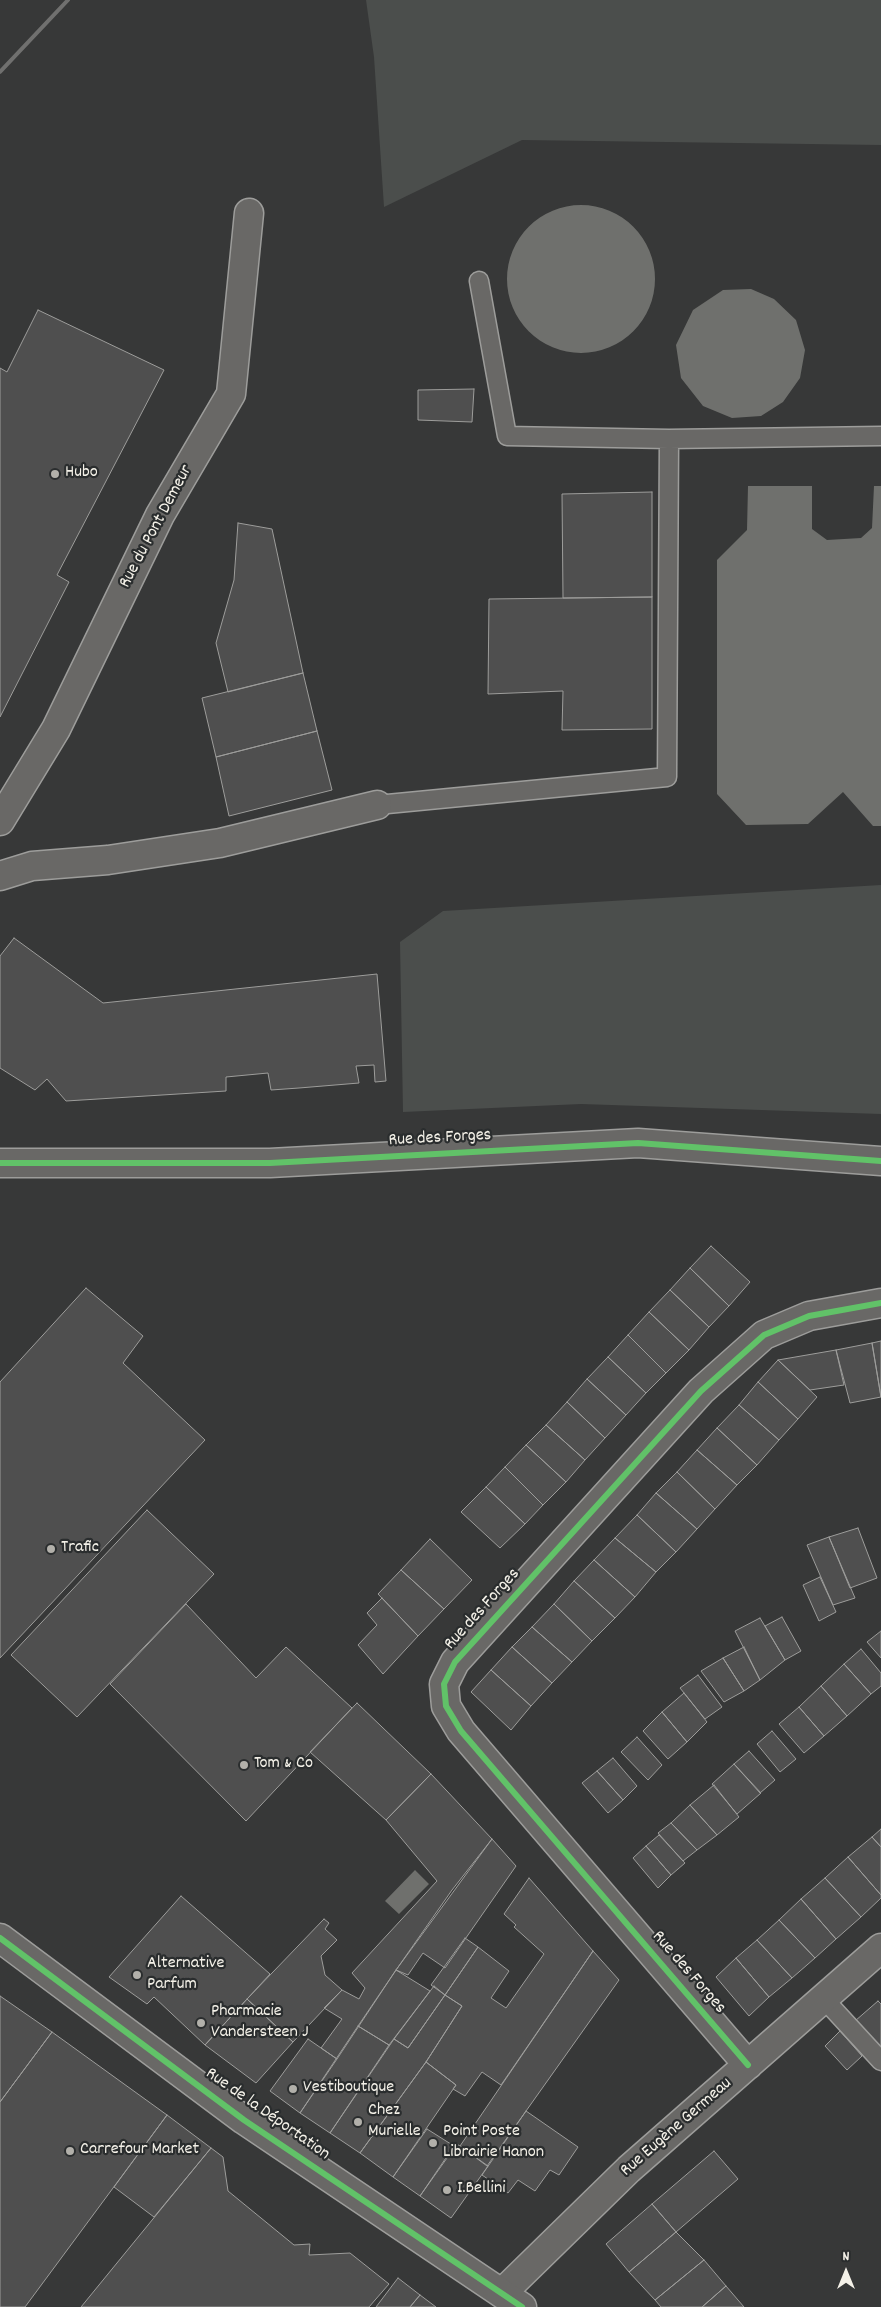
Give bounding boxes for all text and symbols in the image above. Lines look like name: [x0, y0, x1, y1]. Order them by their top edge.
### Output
street label: Rue du Pont Demeur: [116, 462, 198, 592]
place label: Hubo: [65, 463, 98, 485]
marker: Hubo: [49, 468, 61, 480]
street label: Rue des Forges: [388, 1126, 492, 1152]
place label: Trafic: [61, 1538, 99, 1560]
marker: Trafic: [45, 1543, 57, 1555]
street label: Rue des Forges: [441, 1565, 525, 1655]
place label: Tom & Co: [254, 1754, 313, 1776]
marker: Tom & Co: [238, 1759, 250, 1771]
street label: Rue des Forges: [646, 1927, 730, 2019]
place label: Alternative Parfum: [147, 1954, 224, 1996]
marker: Alternative Parfum: [131, 1969, 143, 1981]
place label: Pharmacie Vandersteen J: [211, 2002, 309, 2045]
marker: Pharmacie Vandersteen J: [195, 2017, 207, 2029]
street label: Rue de la Déportation: [200, 2064, 334, 2166]
street label: Rue Eugène Germeau: [617, 2074, 737, 2182]
place label: Vestiboutique: [303, 2078, 394, 2100]
marker: Vestiboutique: [287, 2083, 299, 2095]
place label: Chez Murielle: [368, 2101, 421, 2144]
marker: Chez Murielle: [352, 2116, 364, 2128]
place label: Point Poste Librairie Hanon: [443, 2122, 544, 2164]
marker: Point Poste Librairie Hanon: [427, 2137, 439, 2149]
place label: Carrefour Market: [80, 2140, 199, 2162]
marker: Carrefour Market: [64, 2145, 76, 2157]
place label: I.Bellini: [457, 2179, 505, 2201]
marker: I.Bellini: [441, 2184, 453, 2196]
north arrow: [821, 2247, 871, 2297]
text: N: [843, 2247, 849, 2267]

